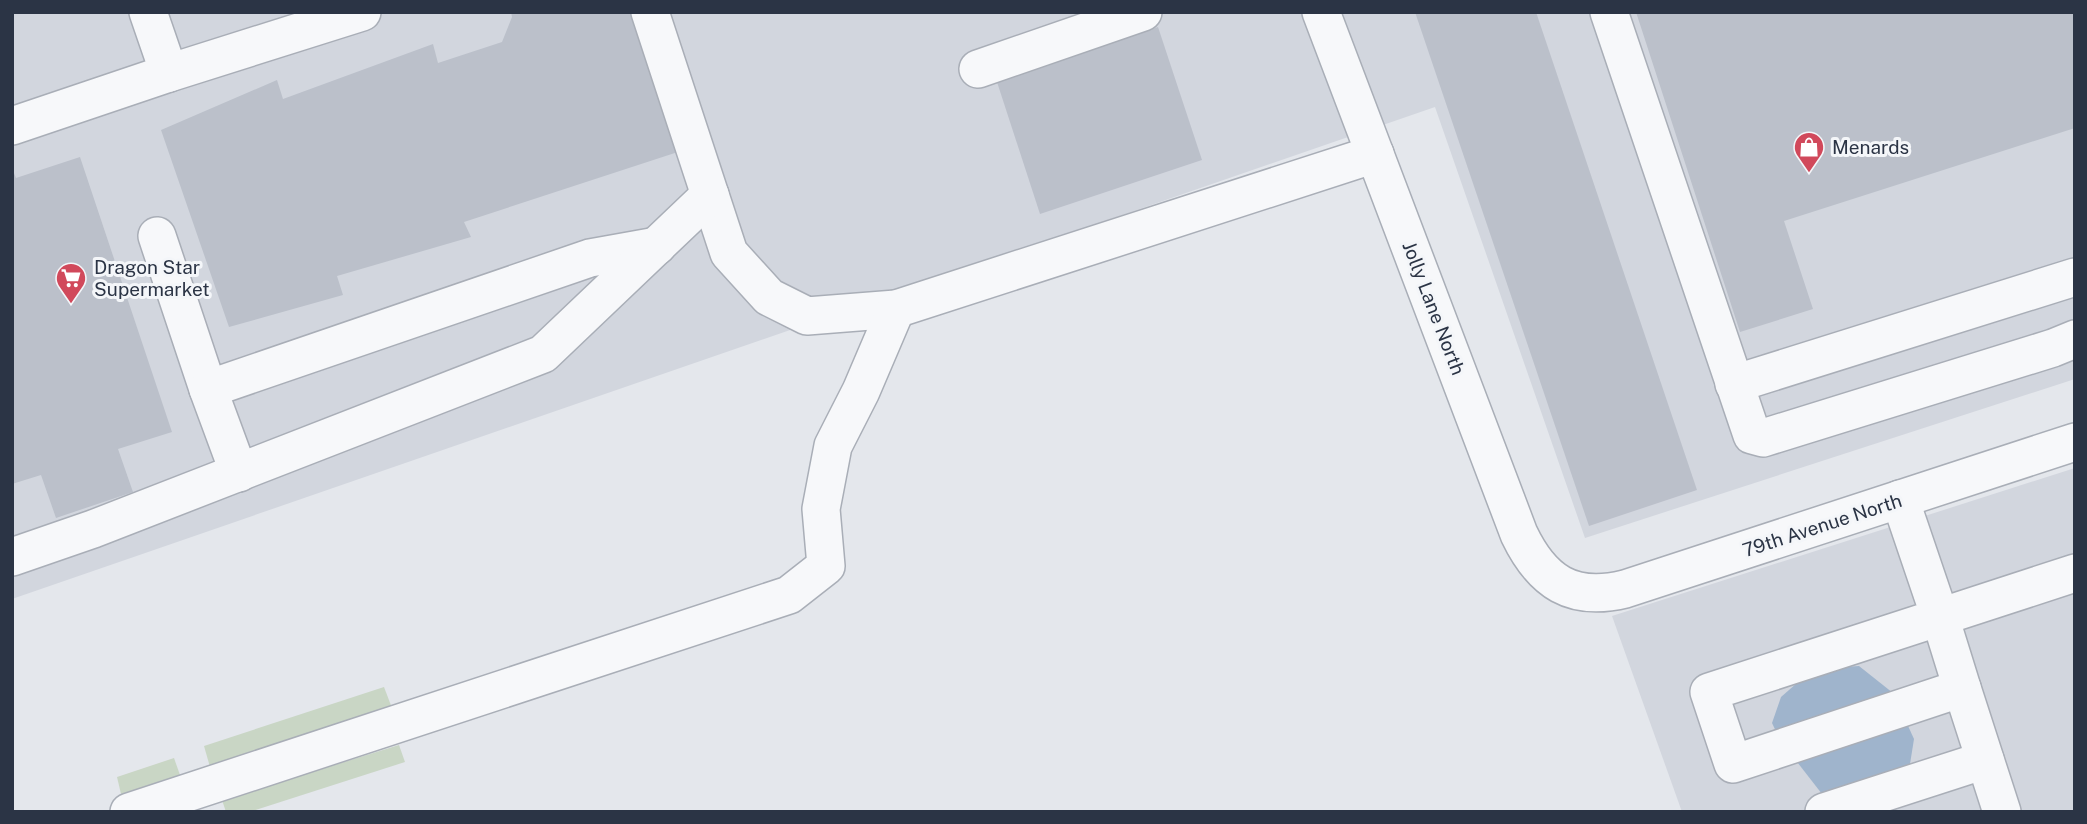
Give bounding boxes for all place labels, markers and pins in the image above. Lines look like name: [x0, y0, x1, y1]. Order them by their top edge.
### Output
shop icon: Menards: [1792, 130, 1826, 174]
place label: Menards: [1832, 136, 1909, 158]
place label: Dragon Star Supermarket: [94, 256, 210, 300]
supermarket icon: Dragon Star Supermarket: [54, 261, 88, 305]

